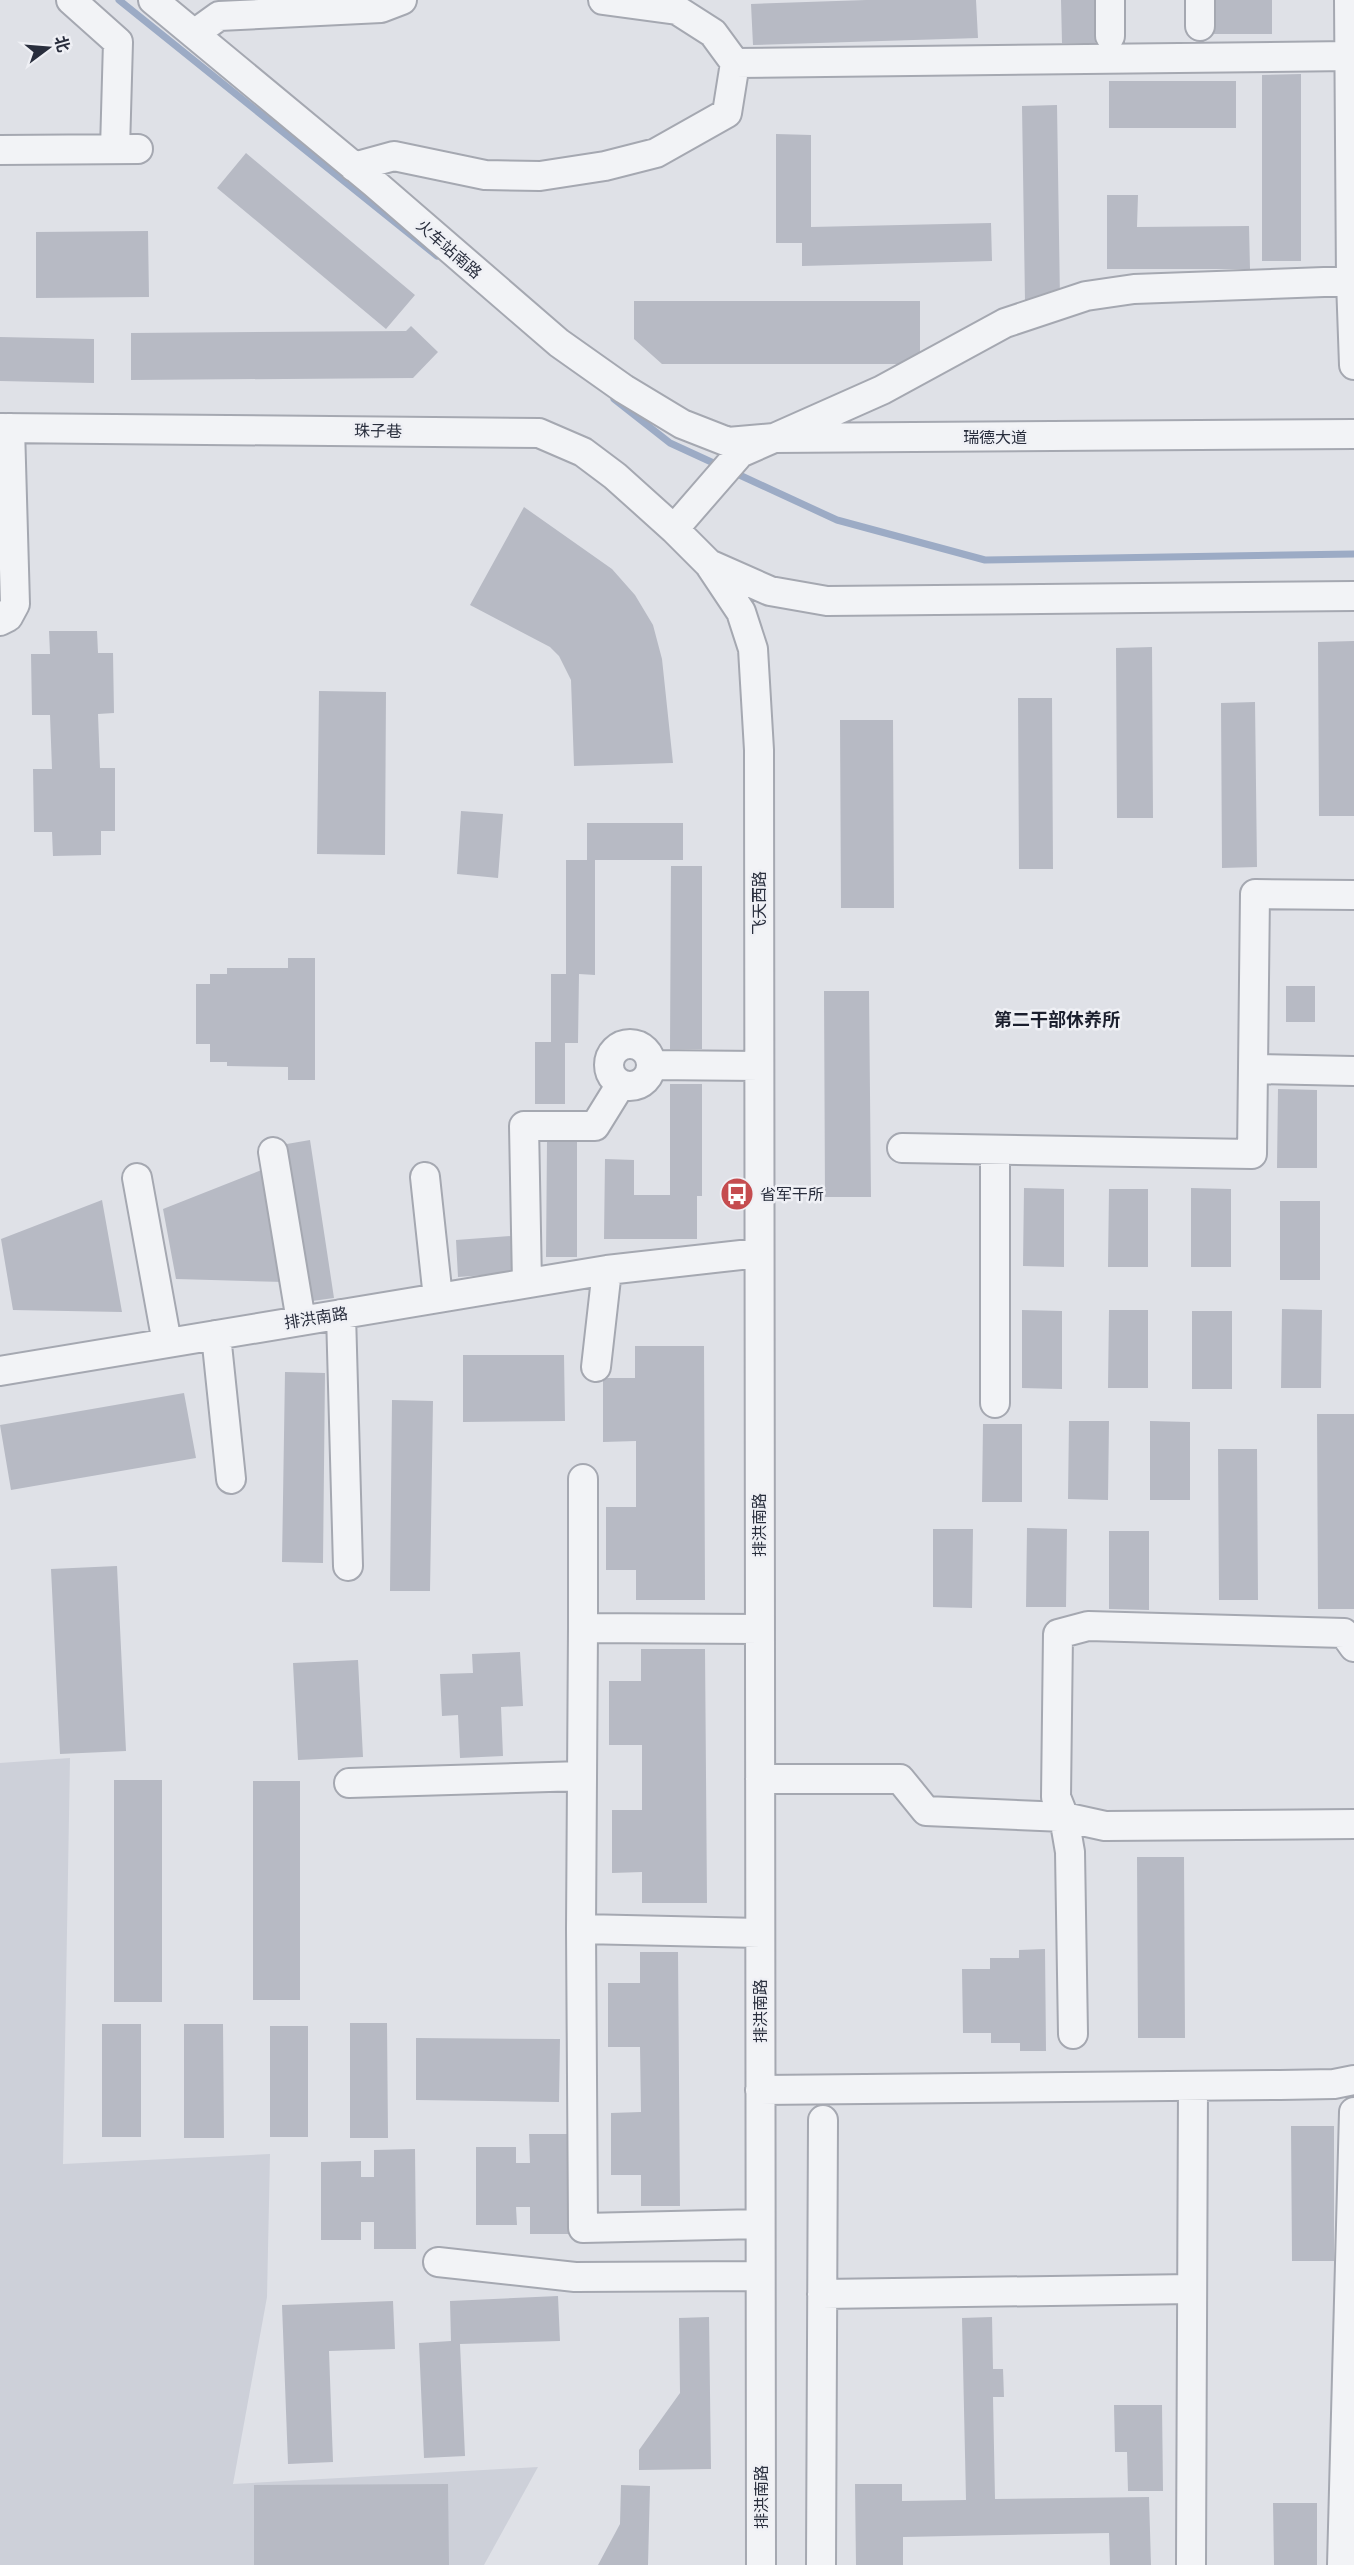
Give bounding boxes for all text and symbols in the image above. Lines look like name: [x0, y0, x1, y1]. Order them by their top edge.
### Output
north arrow: [18, 18, 78, 78]
text: 北: [51, 34, 73, 54]
street label: 火车站南路: [413, 216, 485, 282]
street label: 珠子巷: [354, 421, 402, 441]
street label: 瑞德大道: [963, 428, 1027, 447]
street label: 飞天西路: [750, 871, 769, 935]
district label: 第二干部休养所: [994, 1009, 1120, 1030]
bus stop icon: 省军干所: [719, 1176, 755, 1212]
place label: 省军干所: [760, 1185, 824, 1204]
street label: 排洪南路: [283, 1304, 349, 1332]
street label: 排洪南路: [750, 1493, 769, 1557]
street label: 排洪南路: [751, 1979, 770, 2043]
street label: 排洪南路: [752, 2465, 771, 2529]

